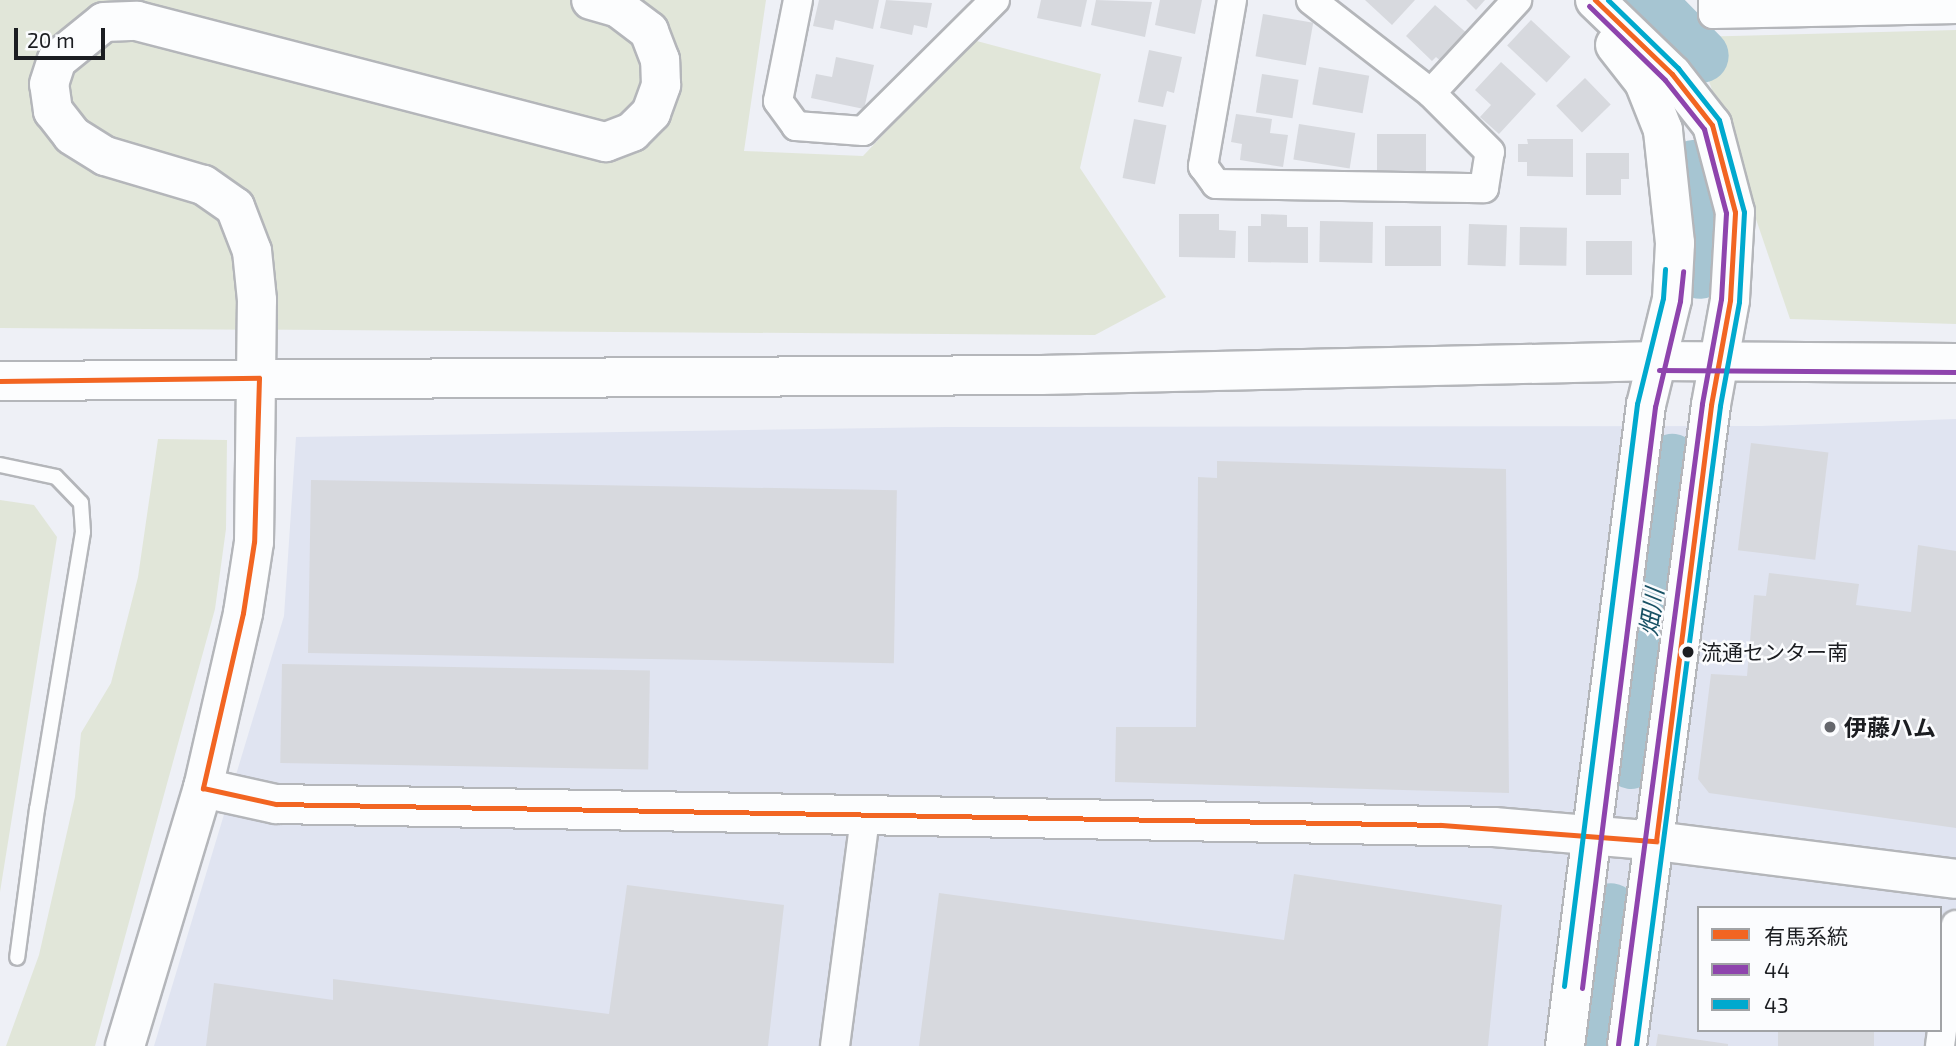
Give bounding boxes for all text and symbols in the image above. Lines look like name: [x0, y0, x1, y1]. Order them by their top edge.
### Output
scale bar: [18, 14, 108, 58]
text: 20 m: [27, 27, 75, 52]
water label: 畑川: [1633, 586, 1669, 638]
place label: 流通センター南: [1701, 639, 1848, 665]
marker: 流通センター南: [1681, 645, 1695, 659]
place label: 伊藤ハム: [1844, 713, 1936, 741]
marker: 伊藤ハム: [1822, 719, 1838, 735]
legend: [1697, 906, 1942, 1032]
text: 有馬系統: [1764, 923, 1848, 948]
text: 44: [1764, 957, 1790, 982]
text: 43: [1764, 992, 1789, 1017]

